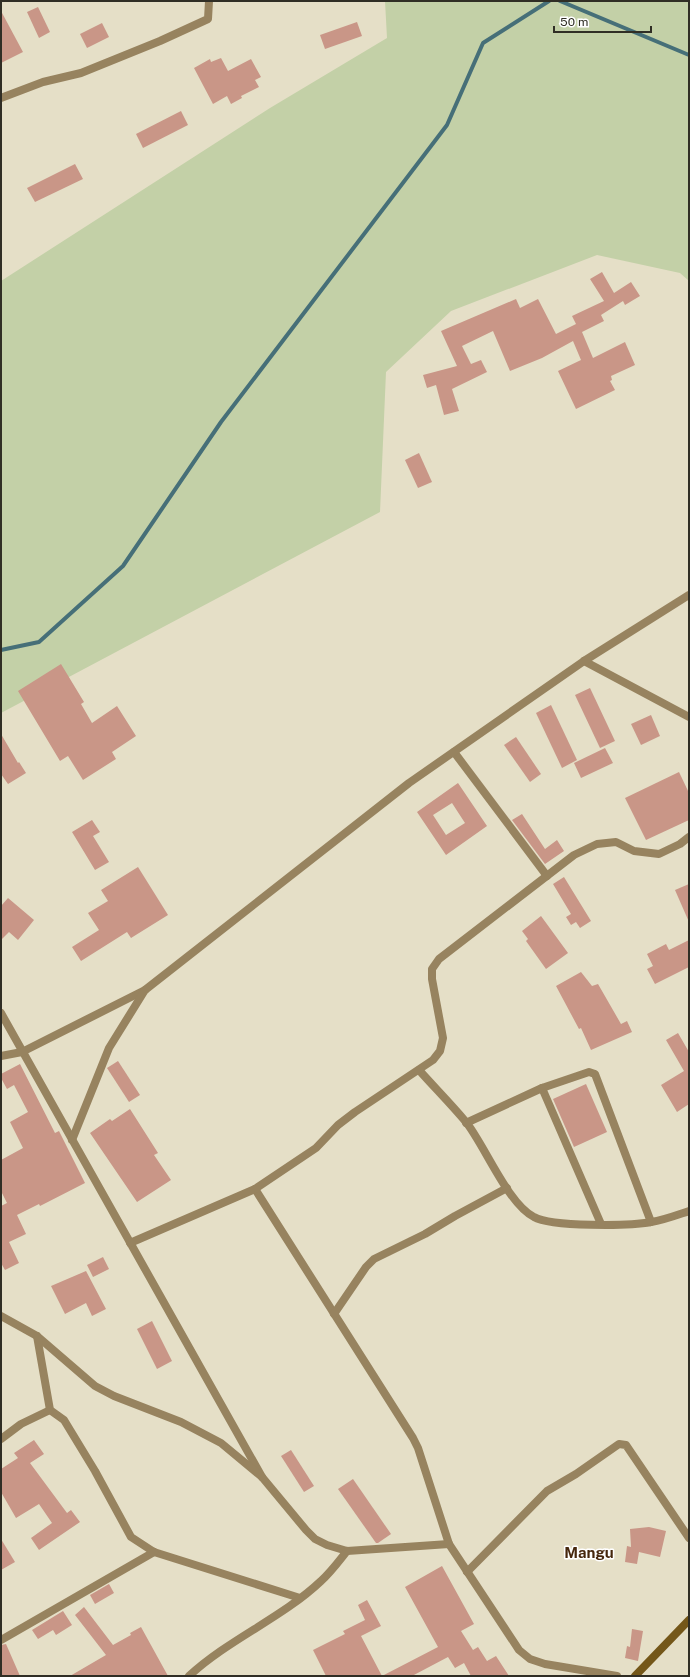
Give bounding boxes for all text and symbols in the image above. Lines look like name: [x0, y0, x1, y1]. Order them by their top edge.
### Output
scale bar: [554, 8, 651, 34]
text: 50 m: [560, 15, 588, 29]
district label: Mangu: [564, 1544, 614, 1561]

